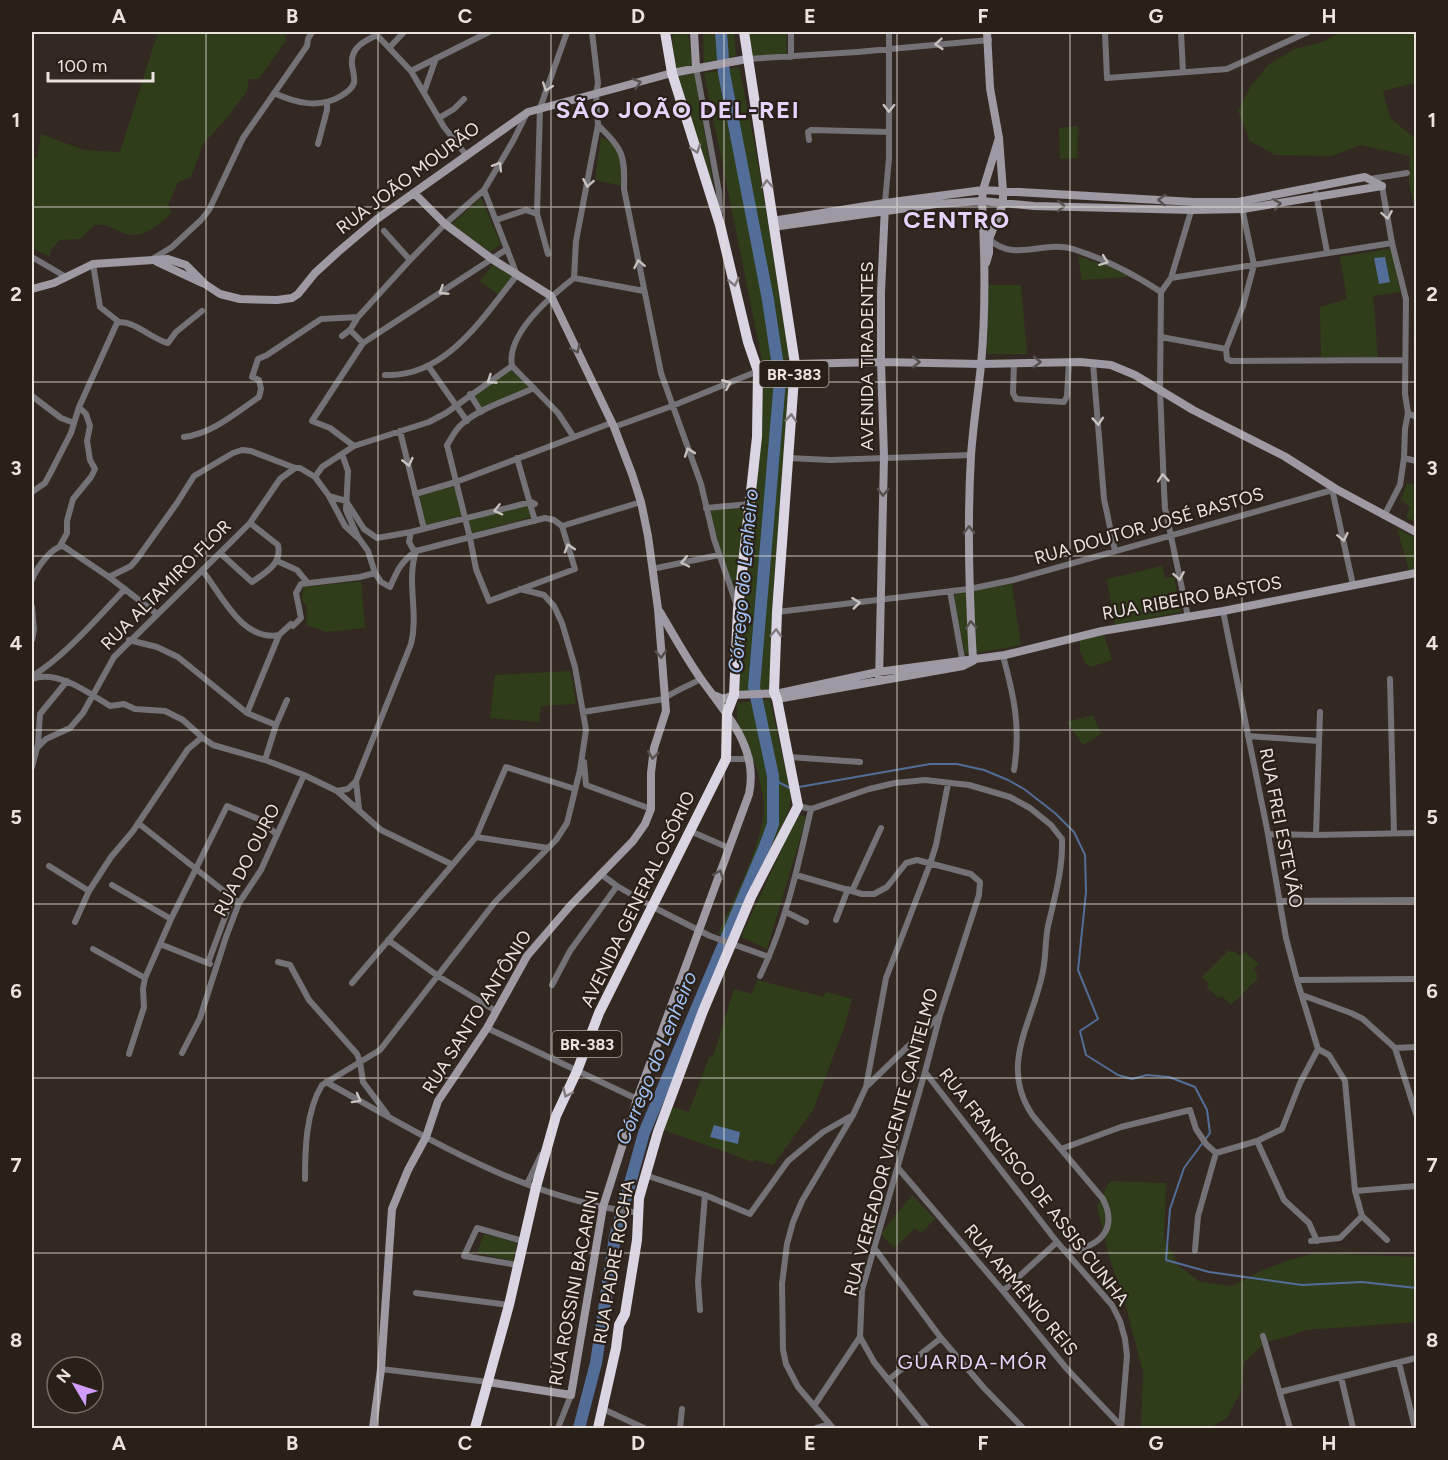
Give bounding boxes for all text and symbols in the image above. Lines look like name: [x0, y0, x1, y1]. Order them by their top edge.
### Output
text: A: [112, 4, 127, 28]
text: B: [286, 4, 298, 28]
text: C: [458, 4, 472, 28]
text: D: [631, 4, 645, 28]
text: E: [804, 4, 816, 28]
text: F: [977, 4, 989, 28]
text: G: [1149, 4, 1164, 28]
text: H: [1322, 4, 1337, 28]
one-way arrow: [934, 37, 943, 50]
scale bar: [48, 45, 153, 83]
text: 100 m: [57, 55, 107, 77]
one-way arrow: [631, 78, 642, 90]
one-way arrow: [542, 81, 555, 92]
district label: SÃO JOÃO DEL-REI: [556, 95, 800, 124]
one-way arrow: [883, 103, 895, 112]
text: 1: [12, 108, 20, 132]
text: 1: [1428, 108, 1436, 132]
street label: RUA JOÃO MOURÃO: [332, 117, 484, 239]
one-way arrow: [689, 143, 701, 154]
one-way arrow: [491, 162, 503, 172]
one-way arrow: [582, 177, 595, 187]
one-way arrow: [761, 179, 774, 188]
one-way arrow: [1158, 194, 1167, 207]
one-way arrow: [1272, 198, 1282, 211]
one-way arrow: [1057, 200, 1066, 212]
district label: CENTRO: [903, 205, 1011, 234]
one-way arrow: [1381, 210, 1393, 219]
one-way arrow: [1098, 253, 1109, 266]
one-way arrow: [633, 260, 646, 270]
street label: AVENIDA TIRADENTES: [856, 261, 878, 451]
one-way arrow: [727, 276, 740, 286]
text: 2: [10, 282, 22, 306]
text: 2: [1426, 282, 1438, 306]
one-way arrow: [439, 284, 450, 295]
one-way arrow: [569, 343, 581, 354]
one-way arrow: [912, 356, 921, 368]
one-way arrow: [1032, 356, 1041, 368]
road number: BR-383: [760, 361, 828, 387]
one-way arrow: [487, 373, 498, 384]
one-way arrow: [721, 379, 732, 391]
one-way arrow: [784, 413, 797, 423]
one-way arrow: [1091, 417, 1104, 426]
one-way arrow: [684, 447, 697, 458]
text: 3: [10, 456, 22, 480]
text: 3: [1426, 456, 1438, 480]
one-way arrow: [400, 457, 413, 467]
one-way arrow: [1156, 474, 1169, 483]
street label: RUA DOUTOR JOSÉ BASTOS: [1032, 483, 1266, 569]
one-way arrow: [876, 487, 889, 496]
water label: Córrego do Lenheiro: [723, 488, 763, 674]
one-way arrow: [494, 503, 504, 516]
street label: RUA ALTAMIRO FLOR: [96, 515, 236, 655]
one-way arrow: [963, 526, 975, 535]
one-way arrow: [1336, 532, 1349, 542]
one-way arrow: [564, 543, 576, 554]
one-way arrow: [681, 555, 691, 568]
street label: RUA RIBEIRO BASTOS: [1100, 571, 1284, 625]
one-way arrow: [1173, 572, 1185, 581]
one-way arrow: [851, 597, 860, 610]
one-way arrow: [965, 620, 978, 629]
one-way arrow: [770, 629, 783, 638]
text: 4: [10, 631, 23, 655]
text: 4: [1426, 631, 1439, 655]
one-way arrow: [655, 649, 668, 658]
street label: RUA FREI ESTEVÃO: [1255, 746, 1307, 910]
one-way arrow: [647, 750, 660, 759]
street label: AVENIDA GENERAL OSÓRIO: [576, 787, 700, 1011]
street label: RUA DO OURO: [209, 800, 285, 920]
text: 5: [10, 805, 22, 829]
text: 5: [1426, 805, 1438, 829]
one-way arrow: [711, 869, 724, 880]
street label: RUA SANTO ANTÔNIO: [418, 926, 536, 1098]
water label: Córrego do Lenheiro: [610, 967, 702, 1148]
text: 6: [10, 979, 22, 1003]
text: 6: [1426, 979, 1438, 1003]
street label: RUA VEREADOR VICENTE CANTELMO: [839, 985, 943, 1298]
road number: BR-383: [552, 1031, 622, 1057]
street label: RUA FRANCISCO DE ASSIS CUNHA: [934, 1064, 1134, 1310]
one-way arrow: [562, 1087, 574, 1098]
one-way arrow: [351, 1092, 362, 1103]
text: 7: [10, 1153, 22, 1177]
text: 7: [1426, 1153, 1438, 1177]
street label: RUA PADRE ROCHA: [589, 1178, 639, 1346]
street label: RUA ROSSINI BACARINI: [544, 1188, 604, 1388]
street label: RUA ARMÊNIO REIS: [960, 1220, 1082, 1360]
text: 8: [10, 1328, 22, 1352]
text: 8: [1426, 1328, 1438, 1352]
district label: GUARDA-MÓR: [898, 1350, 1049, 1374]
north arrow: [45, 1355, 105, 1415]
text: N: [52, 1365, 75, 1387]
text: A: [112, 1431, 127, 1455]
text: B: [286, 1431, 298, 1455]
text: C: [458, 1431, 472, 1455]
text: D: [631, 1431, 645, 1455]
text: E: [804, 1431, 816, 1455]
text: F: [977, 1431, 989, 1455]
text: G: [1149, 1431, 1164, 1455]
text: H: [1322, 1431, 1337, 1455]

